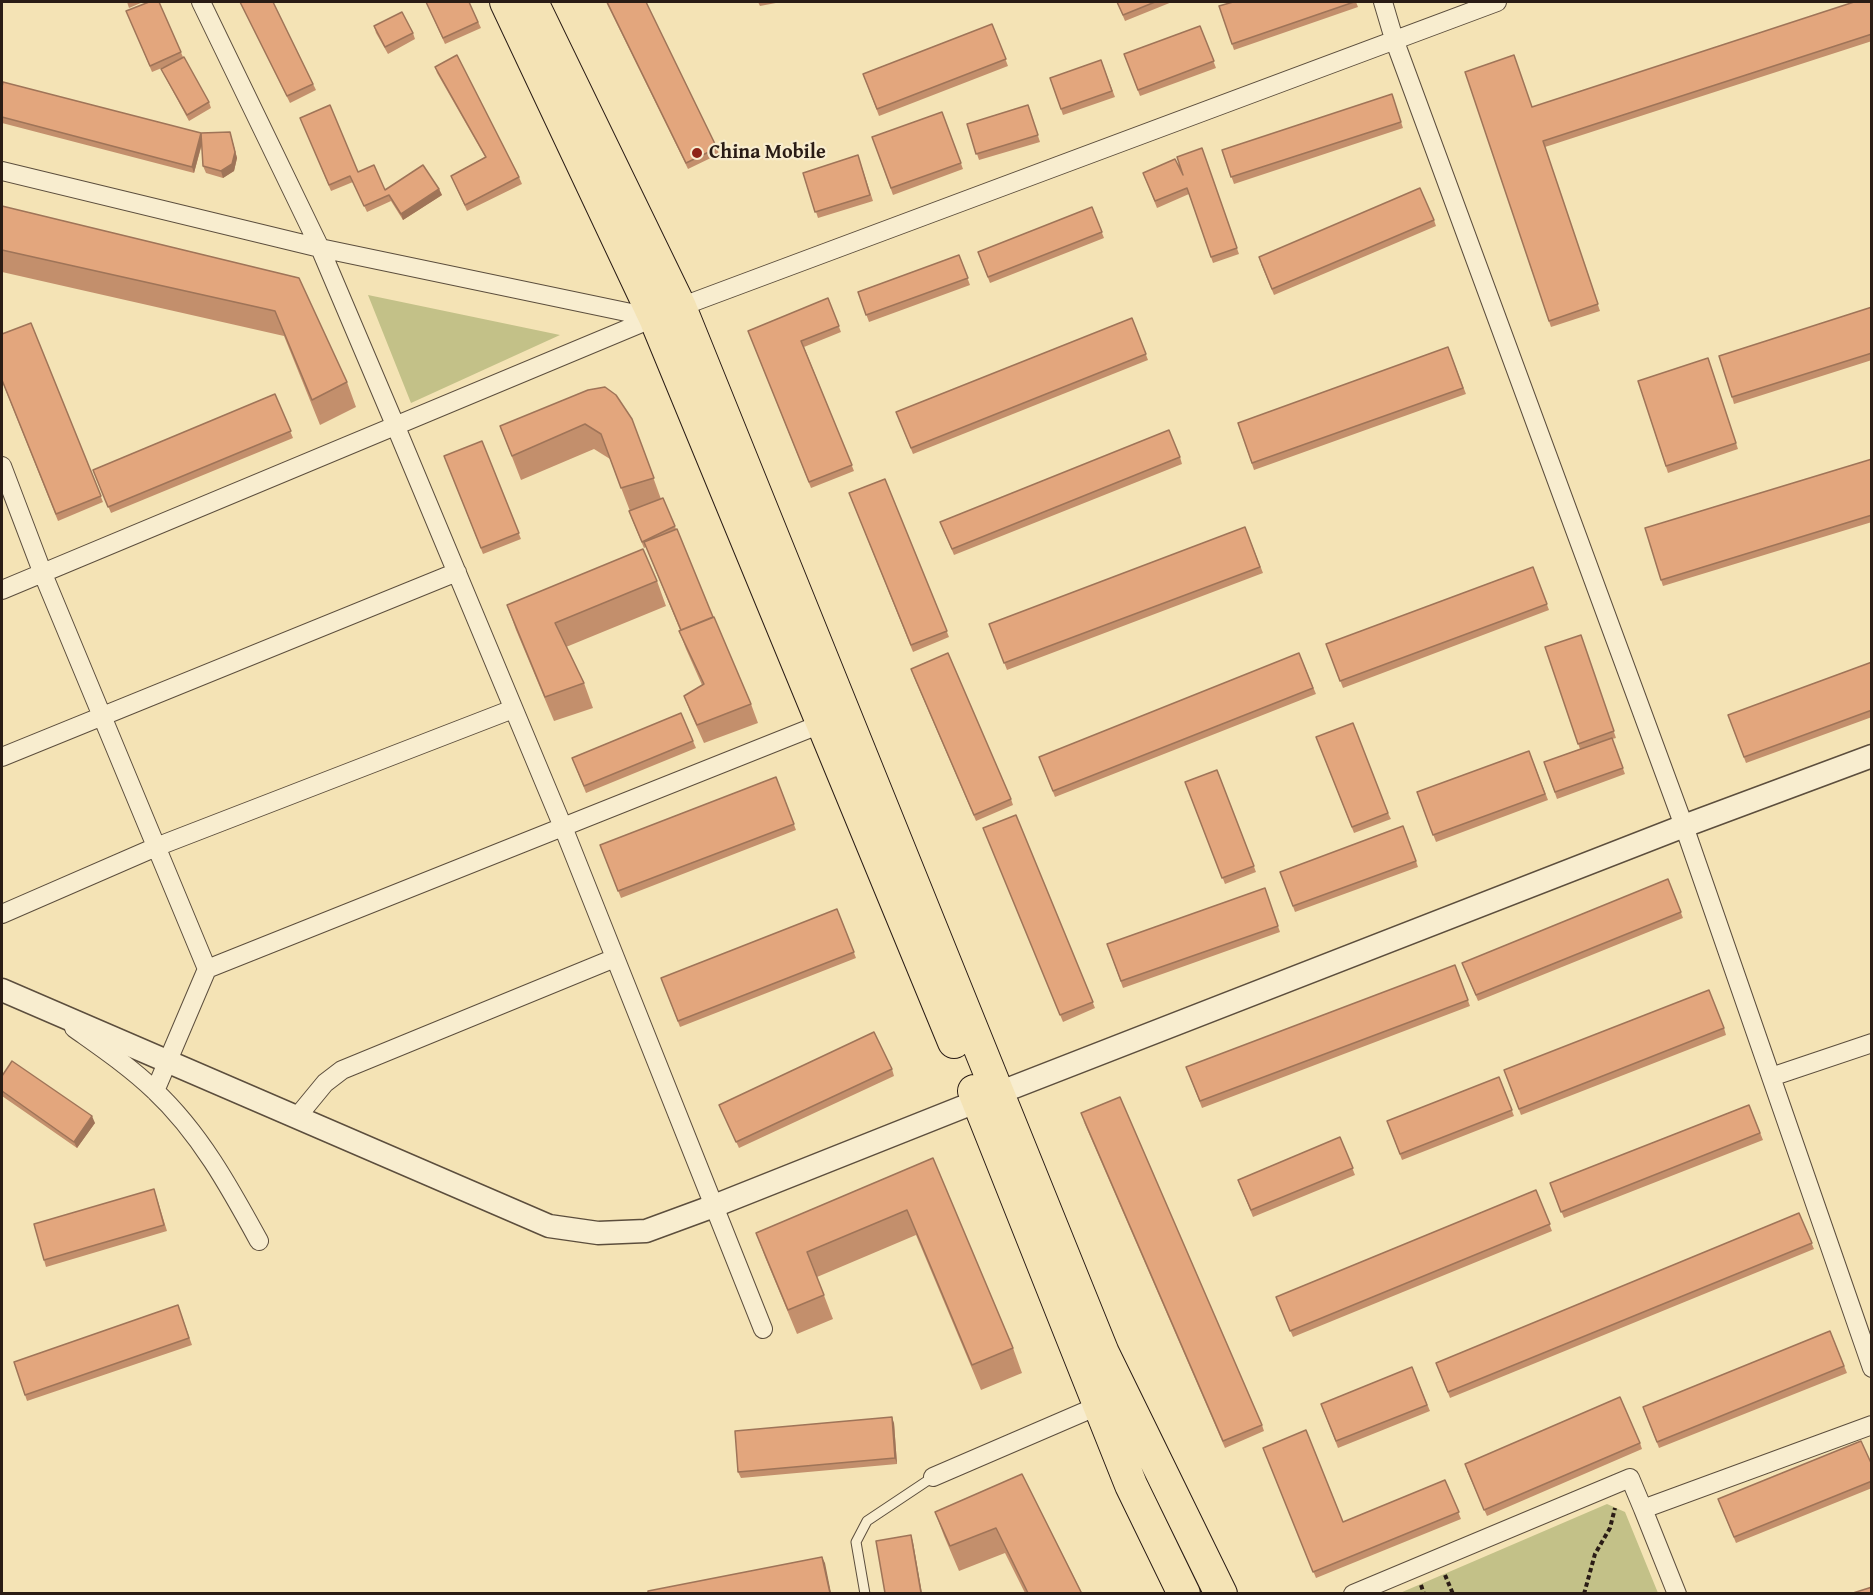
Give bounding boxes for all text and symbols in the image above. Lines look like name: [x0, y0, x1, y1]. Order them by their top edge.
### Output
place label: China Mobile: [709, 141, 826, 165]
marker: China Mobile: [690, 146, 704, 160]

